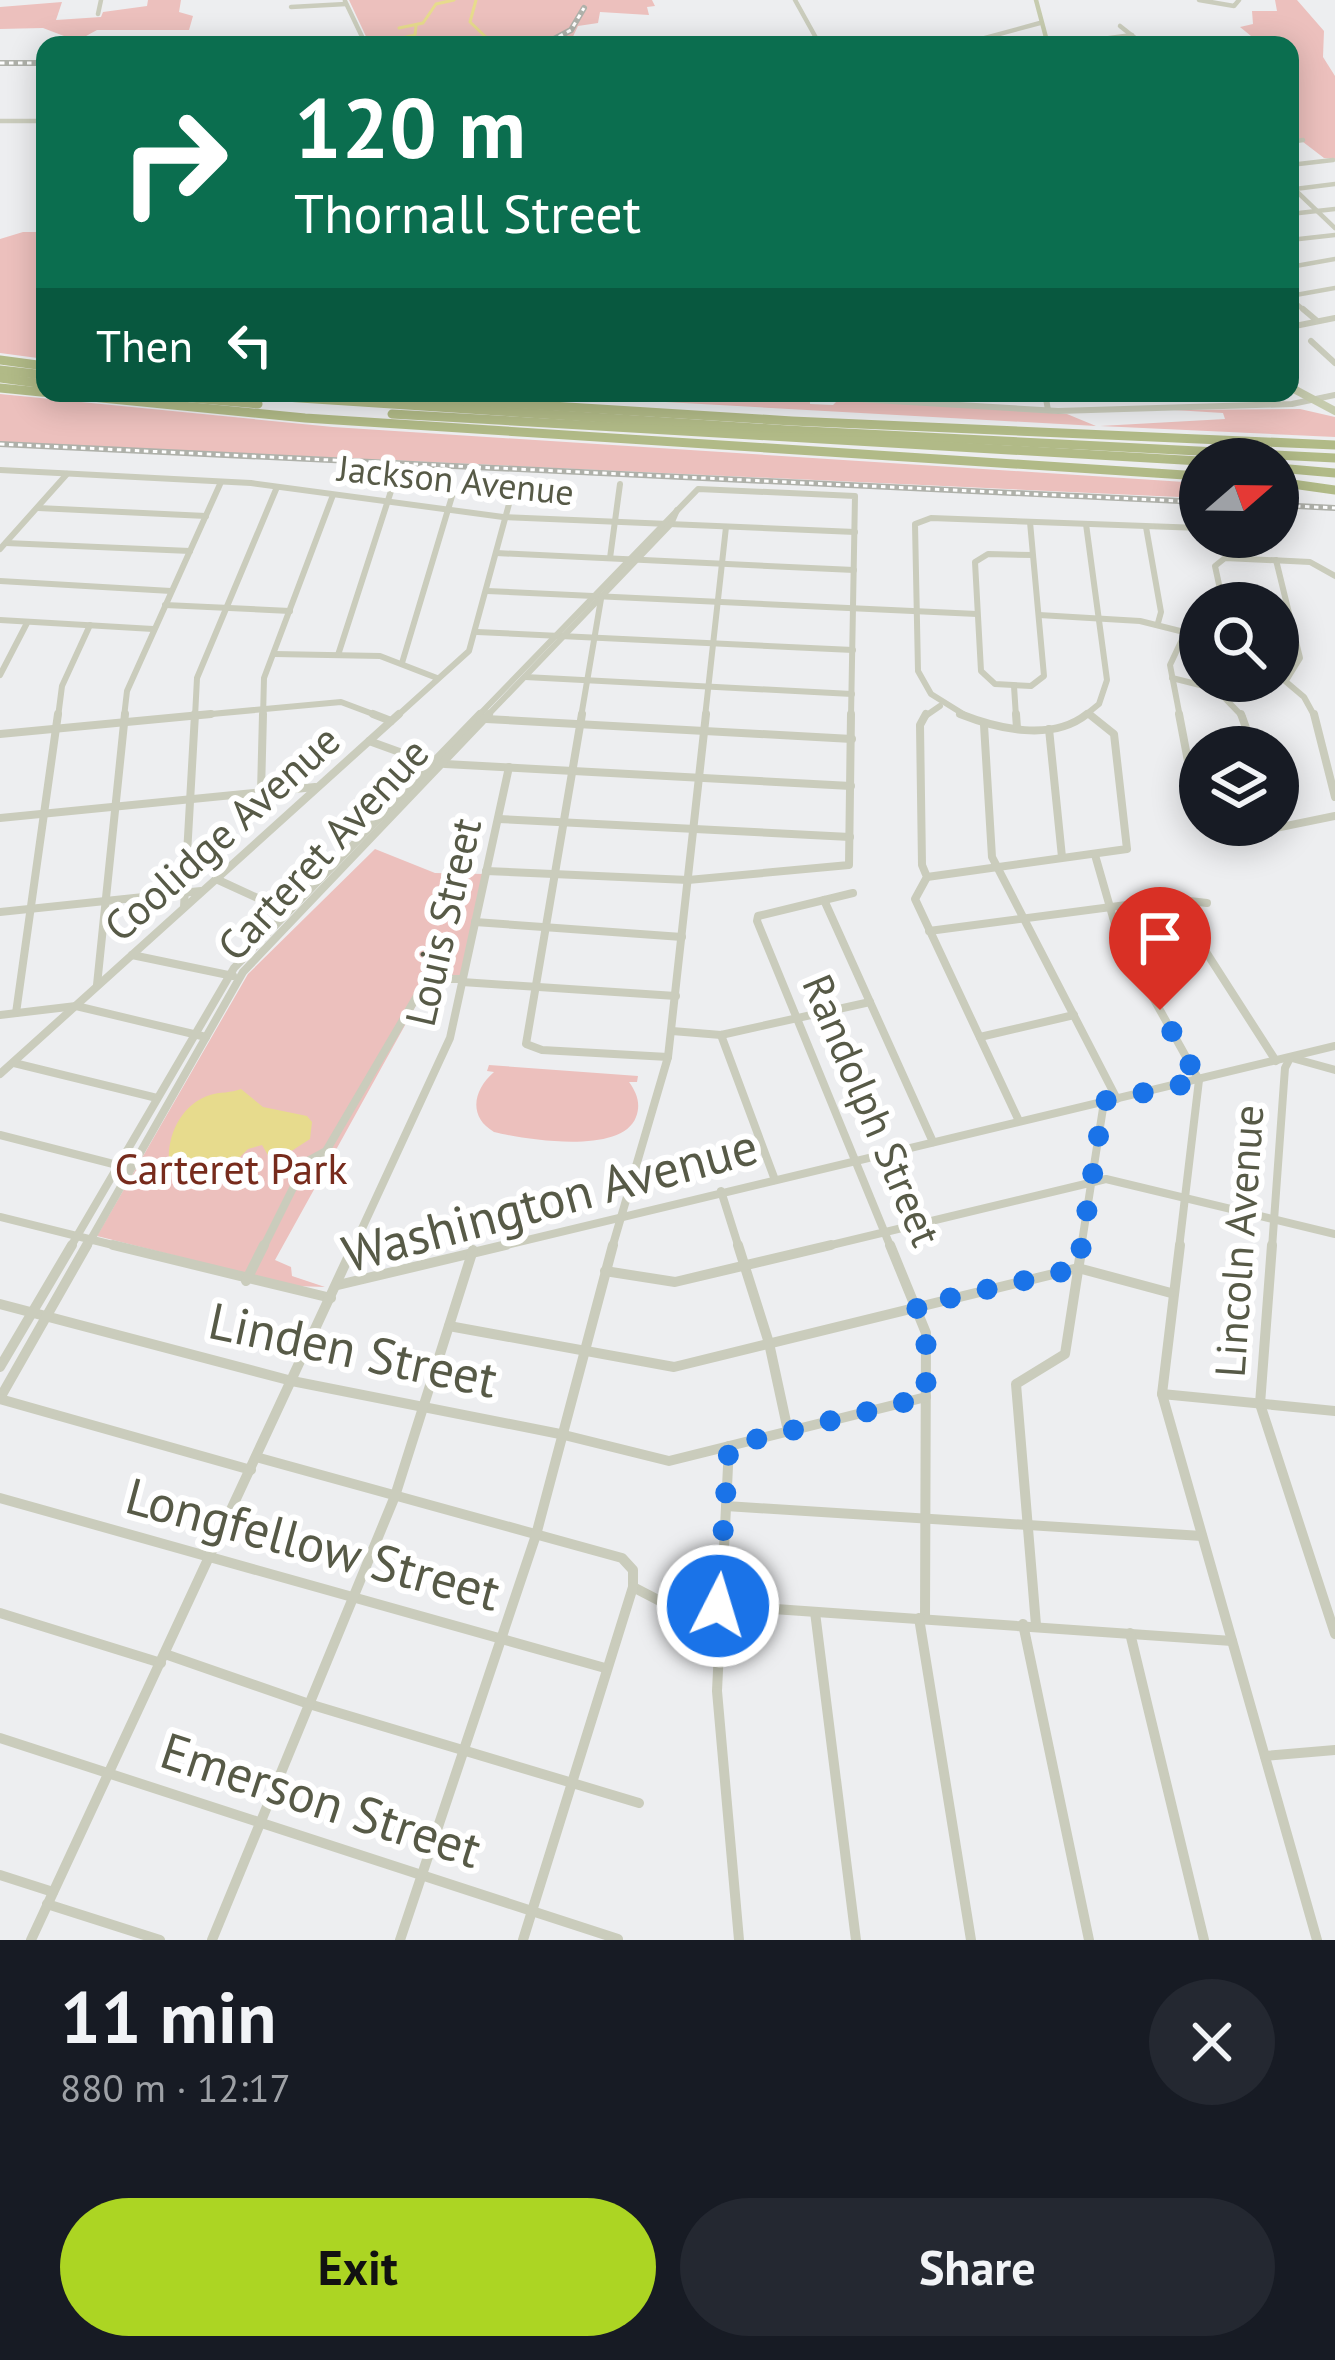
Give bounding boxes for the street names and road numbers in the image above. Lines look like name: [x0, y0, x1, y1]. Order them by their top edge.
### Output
street label: Jackson Avenue: [334, 444, 576, 515]
street label: Coolidge Avenue: [92, 712, 351, 953]
street label: Carteret Avenue: [205, 725, 440, 972]
street label: Louis Street: [392, 813, 493, 1031]
street label: Randolph Street: [791, 966, 954, 1254]
street label: Lincoln Avenue: [1202, 1103, 1275, 1379]
street label: Washington Avenue: [335, 1112, 764, 1286]
street label: Linden Street: [203, 1286, 503, 1412]
street label: Longfellow Street: [119, 1461, 507, 1625]
street label: Emerson Street: [153, 1716, 490, 1882]

